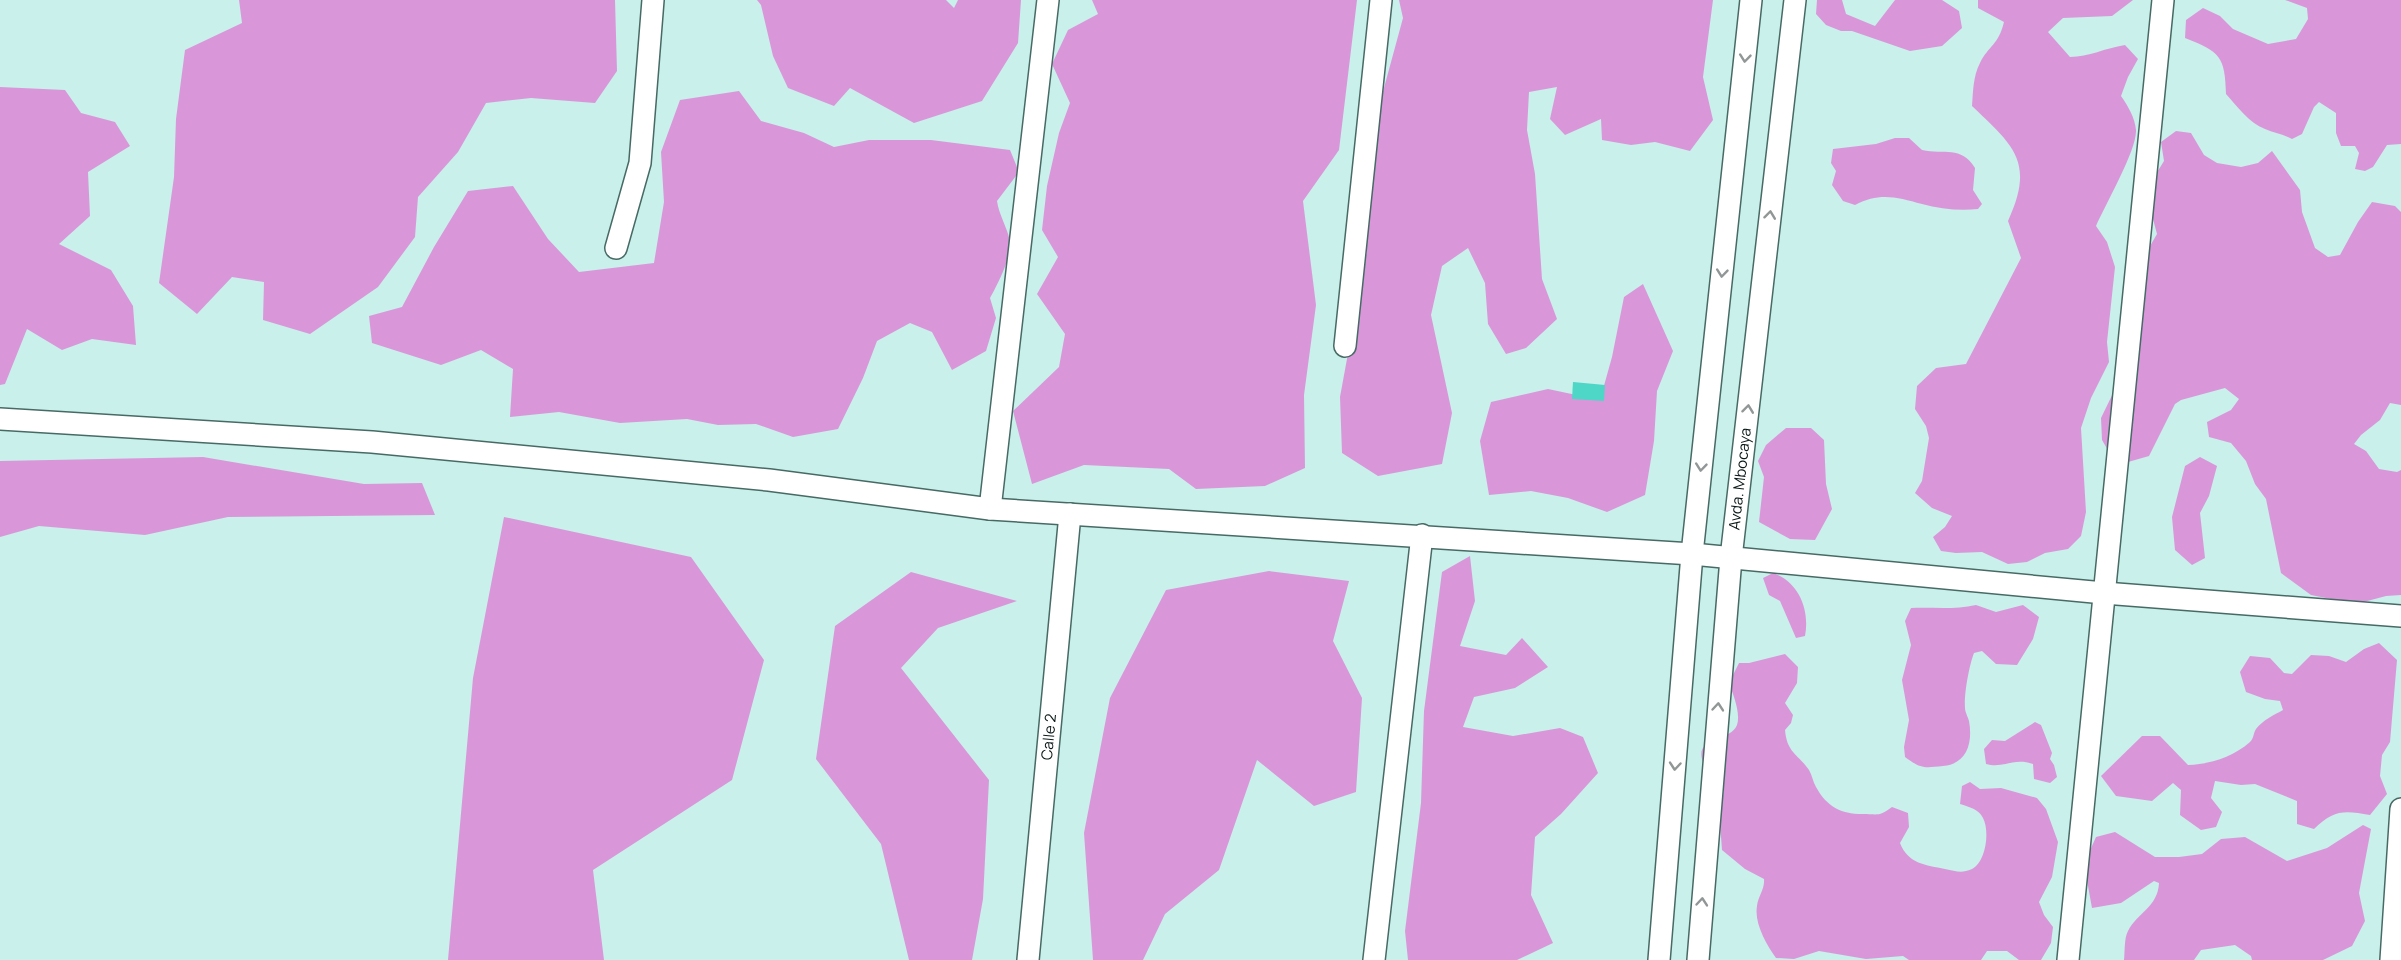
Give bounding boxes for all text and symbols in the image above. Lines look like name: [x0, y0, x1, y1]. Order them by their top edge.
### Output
one-way arrow: [1739, 54, 1751, 63]
one-way arrow: [1764, 211, 1776, 220]
one-way arrow: [1716, 268, 1729, 278]
one-way arrow: [1741, 404, 1754, 413]
street label: Avda. Mbocaya: [1723, 427, 1756, 531]
one-way arrow: [1695, 462, 1708, 471]
one-way arrow: [1712, 703, 1725, 712]
street label: Calle 2: [1036, 713, 1061, 761]
one-way arrow: [1669, 761, 1682, 770]
one-way arrow: [1695, 897, 1708, 906]

